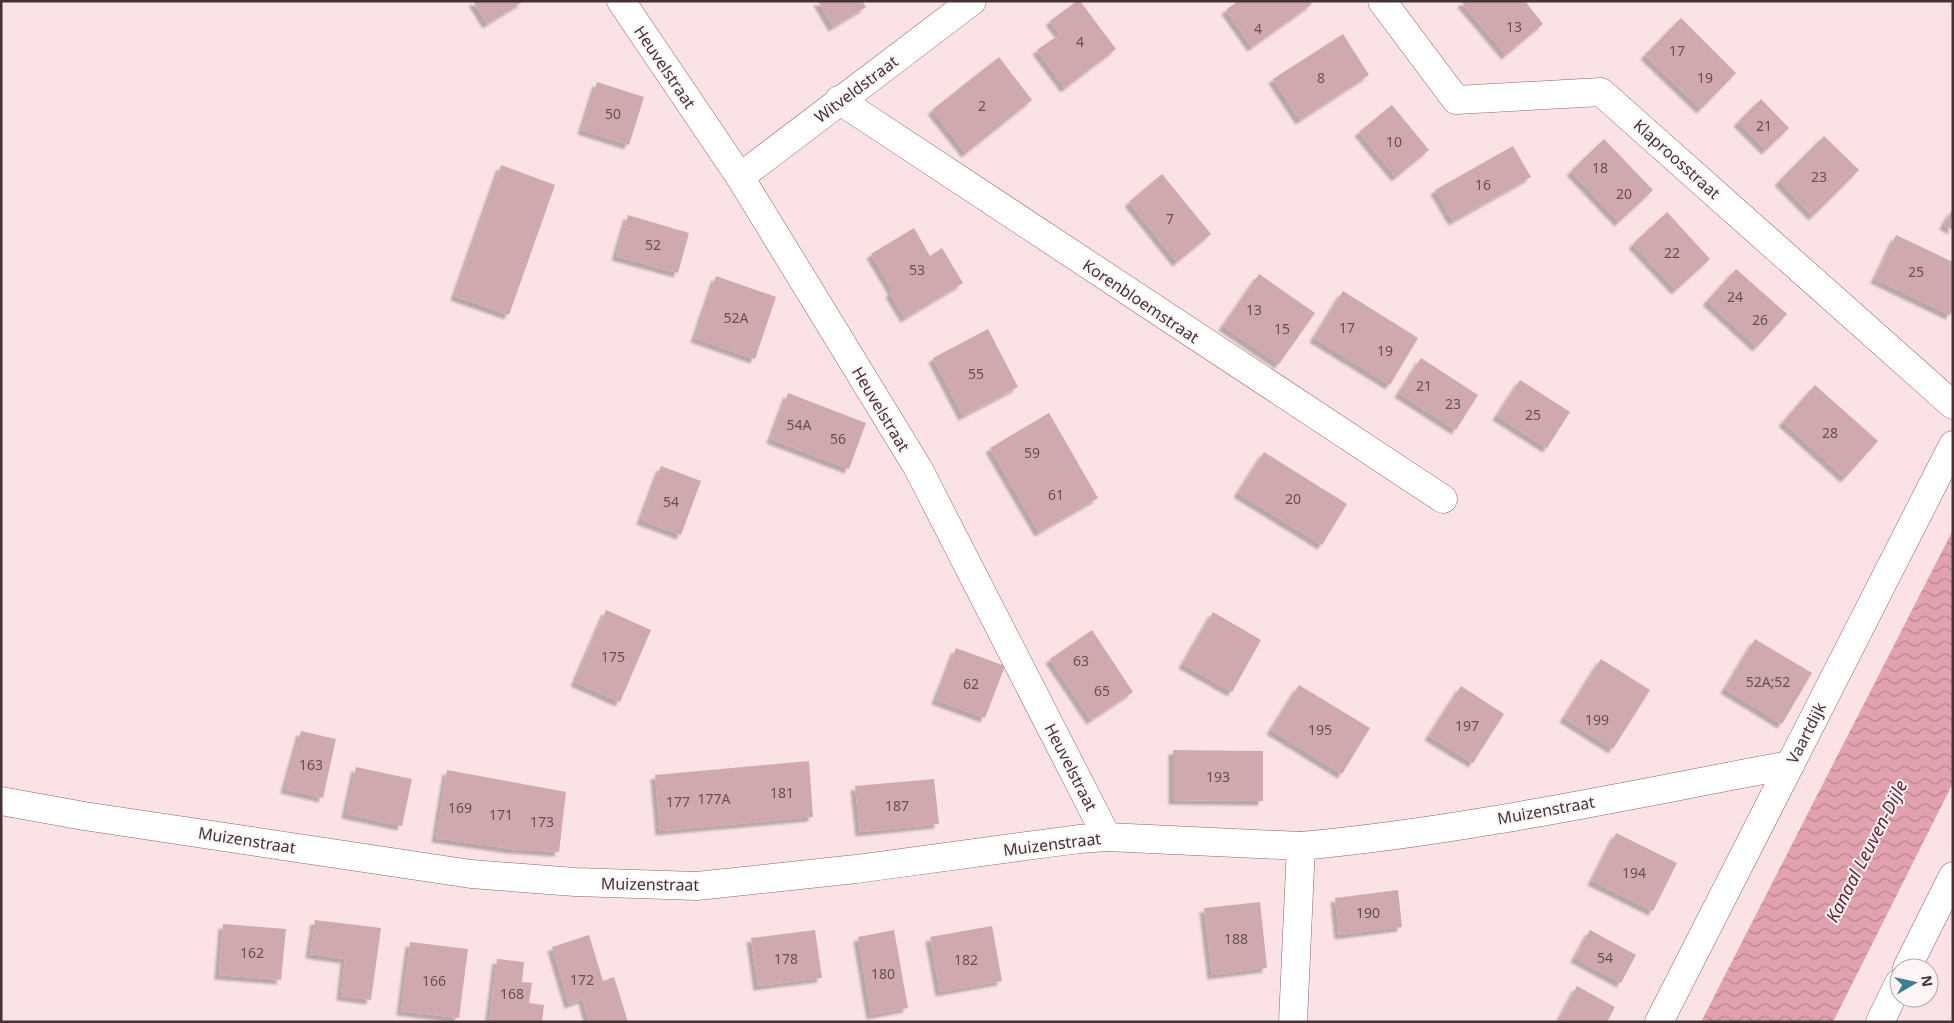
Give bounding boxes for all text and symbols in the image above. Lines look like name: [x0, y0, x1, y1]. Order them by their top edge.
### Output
house number: 13: [1506, 17, 1522, 36]
house number: 4: [1254, 19, 1262, 38]
street label: Heuvelstraat: [629, 21, 701, 113]
house number: 4: [1076, 32, 1084, 51]
house number: 17: [1669, 41, 1685, 60]
street label: Witveldstraat: [810, 50, 902, 128]
house number: 8: [1317, 68, 1325, 87]
house number: 19: [1697, 68, 1713, 87]
house number: 2: [978, 96, 986, 115]
house number: 50: [605, 104, 621, 123]
street label: Klaproosstraat: [1629, 114, 1725, 204]
house number: 21: [1756, 116, 1772, 135]
house number: 10: [1386, 132, 1402, 151]
house number: 18: [1592, 158, 1608, 177]
house number: 23: [1811, 167, 1827, 186]
house number: 16: [1475, 175, 1491, 194]
house number: 20: [1616, 184, 1632, 203]
house number: 7: [1166, 209, 1174, 228]
house number: 52: [645, 235, 661, 254]
house number: 22: [1664, 243, 1680, 262]
street label: Korenbloemstraat: [1079, 254, 1204, 348]
house number: 53: [909, 260, 925, 279]
house number: 25: [1908, 262, 1924, 281]
house number: 24: [1727, 287, 1743, 306]
house number: 13: [1246, 300, 1262, 319]
house number: 52A: [724, 308, 749, 327]
house number: 26: [1752, 310, 1768, 329]
house number: 17: [1339, 318, 1355, 337]
house number: 15: [1274, 319, 1290, 338]
house number: 19: [1377, 341, 1393, 360]
street label: Heuvelstraat: [847, 362, 915, 456]
house number: 55: [968, 364, 984, 383]
house number: 21: [1416, 376, 1432, 395]
house number: 23: [1445, 394, 1461, 413]
house number: 25: [1525, 405, 1541, 424]
house number: 54A: [787, 415, 812, 434]
house number: 28: [1822, 423, 1838, 442]
house number: 56: [830, 429, 846, 448]
house number: 59: [1024, 443, 1040, 462]
house number: 61: [1048, 485, 1064, 504]
house number: 20: [1285, 489, 1301, 508]
house number: 54: [663, 492, 679, 511]
house number: 175: [601, 647, 625, 666]
house number: 63: [1073, 651, 1089, 670]
house number: 52A;52: [1746, 672, 1790, 691]
house number: 62: [963, 674, 979, 693]
house number: 65: [1094, 681, 1110, 700]
street label: Vaartdijk: [1781, 698, 1831, 768]
house number: 199: [1585, 710, 1609, 729]
house number: 197: [1455, 716, 1479, 735]
street label: Heuvelstraat: [1040, 719, 1103, 815]
house number: 195: [1308, 720, 1332, 739]
house number: 163: [299, 755, 323, 774]
house number: 193: [1206, 767, 1230, 786]
water label: Kanaal Leuven-Dijle: [1820, 776, 1912, 926]
house number: 181: [770, 783, 794, 802]
house number: 177A: [698, 789, 731, 808]
street label: Muizenstraat: [1496, 791, 1597, 829]
house number: 177: [666, 792, 690, 811]
house number: 187: [885, 796, 909, 815]
house number: 169: [448, 798, 472, 817]
house number: 171: [489, 805, 513, 824]
house number: 173: [530, 812, 554, 831]
street label: Muizenstraat: [197, 821, 298, 859]
street label: Muizenstraat: [1002, 827, 1102, 861]
house number: 194: [1622, 863, 1646, 882]
street label: Muizenstraat: [601, 872, 700, 896]
house number: 190: [1356, 903, 1380, 922]
house number: 188: [1224, 929, 1248, 948]
house number: 162: [240, 943, 264, 962]
house number: 54: [1597, 948, 1613, 967]
house number: 178: [774, 949, 798, 968]
house number: 182: [954, 950, 978, 969]
north arrow: [1889, 958, 1939, 1008]
house number: 180: [871, 964, 895, 983]
house number: 172: [570, 970, 594, 989]
house number: 166: [422, 971, 446, 990]
text: N: [1917, 974, 1938, 988]
house number: 168: [500, 984, 524, 1003]

